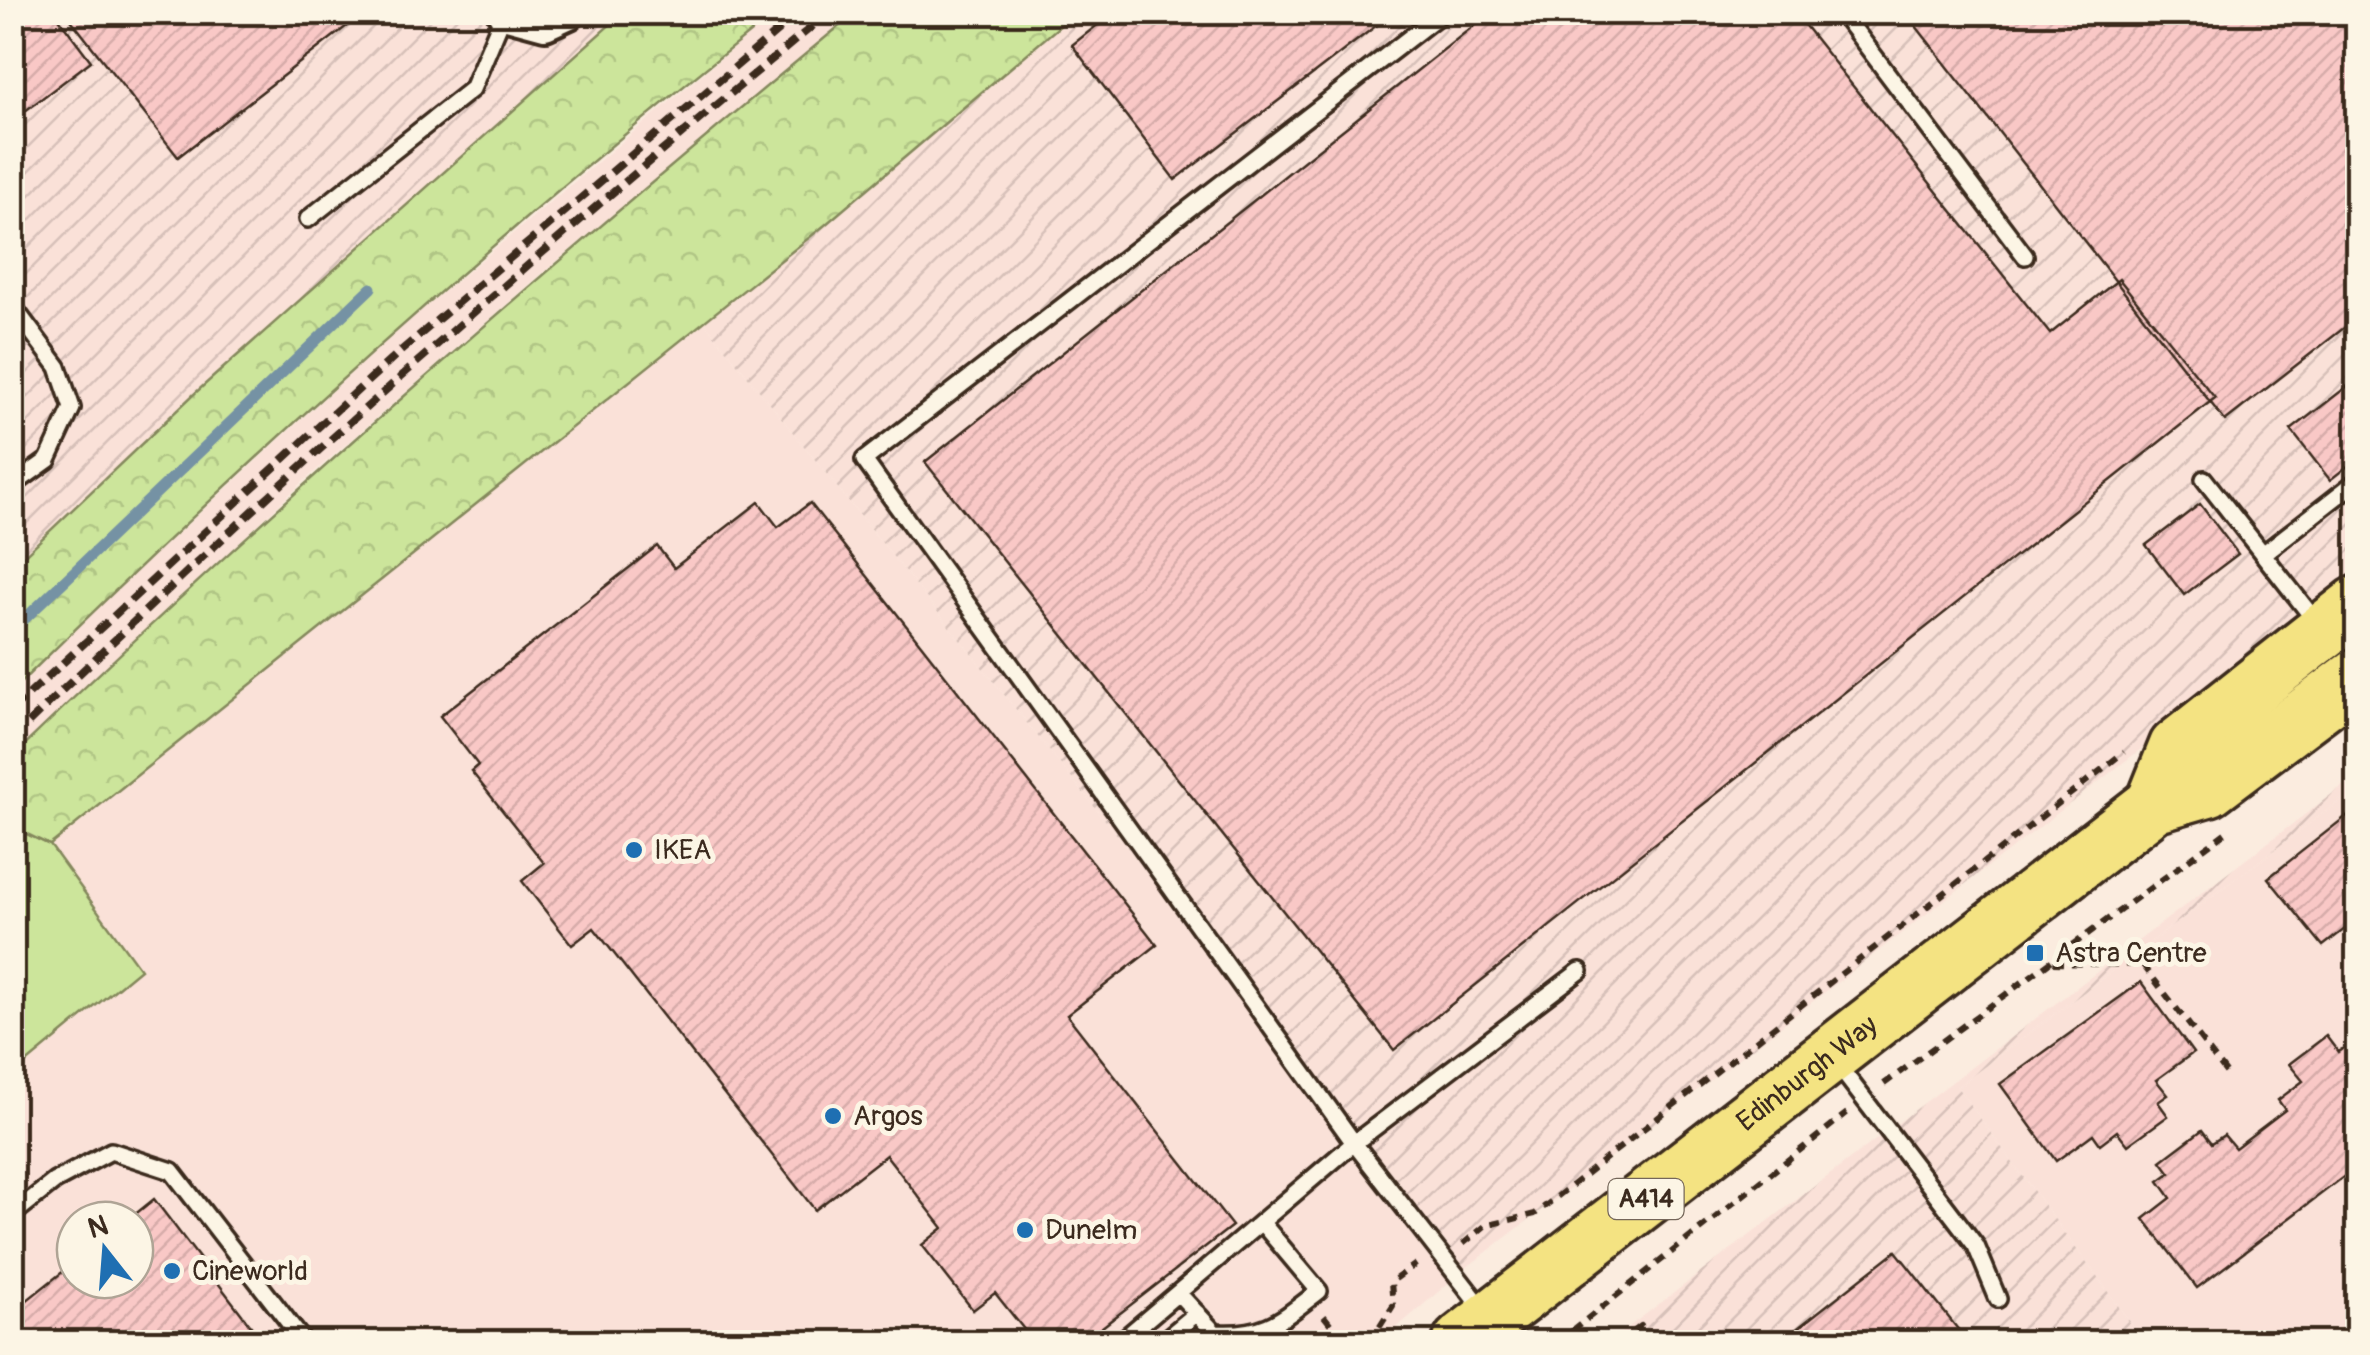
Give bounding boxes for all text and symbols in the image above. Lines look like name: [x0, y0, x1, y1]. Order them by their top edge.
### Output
place label: IKEA: [654, 833, 712, 868]
marker: IKEA: [623, 839, 645, 861]
place label: Astra Centre: [2055, 936, 2207, 971]
marker: Astra Centre: [2024, 942, 2046, 964]
street label: Edinburgh Way: [1729, 1008, 1885, 1139]
place label: Argos: [853, 1099, 923, 1134]
marker: Argos: [822, 1105, 844, 1127]
road number: A414: [1608, 1179, 1684, 1219]
north arrow: [55, 1200, 155, 1300]
text: N: [84, 1208, 112, 1247]
place label: Dunelm: [1045, 1213, 1137, 1248]
marker: Dunelm: [1014, 1219, 1036, 1241]
place label: Cineworld: [192, 1254, 308, 1289]
marker: Cineworld: [161, 1260, 183, 1282]

